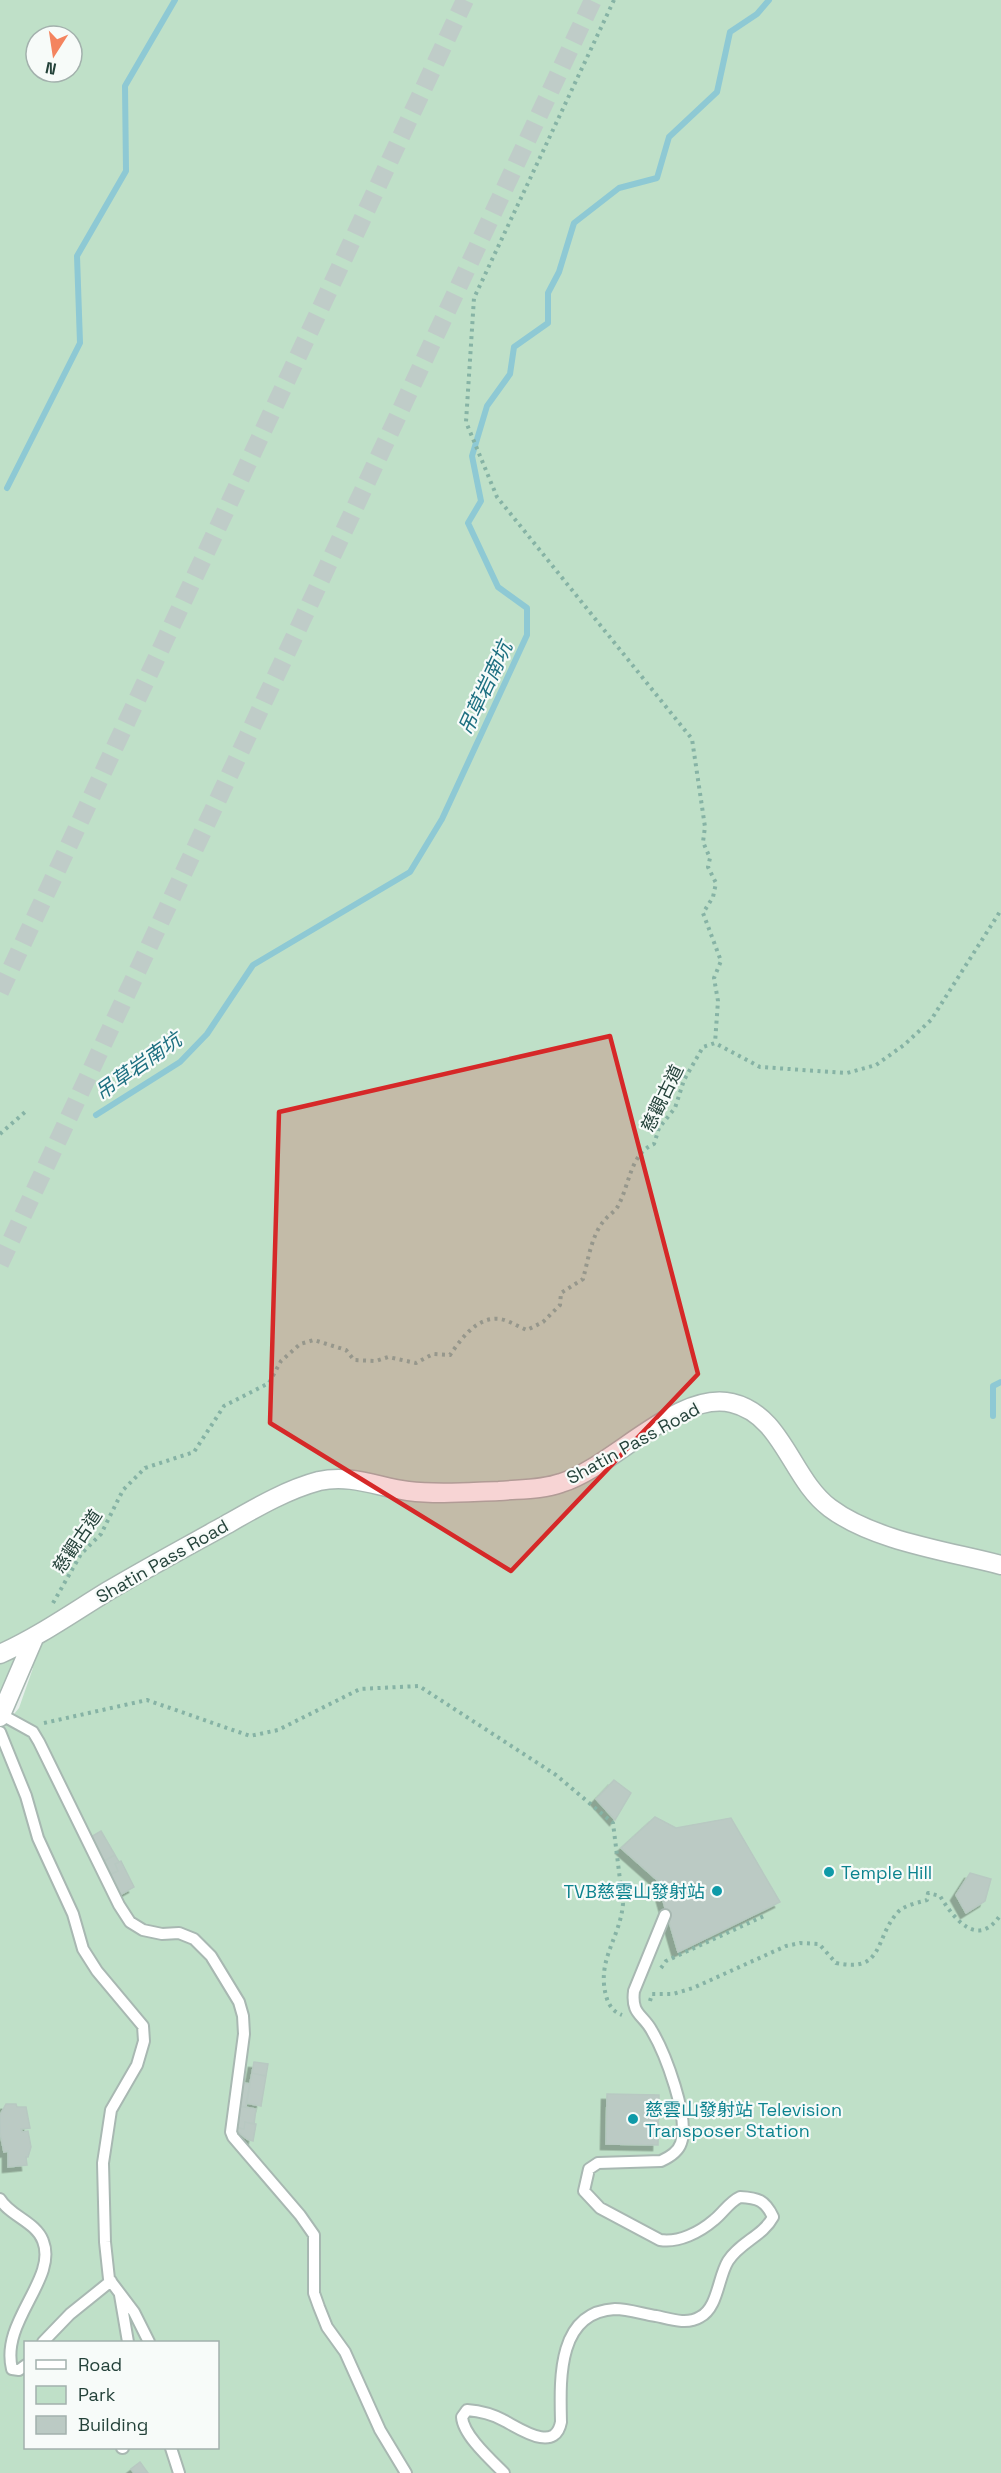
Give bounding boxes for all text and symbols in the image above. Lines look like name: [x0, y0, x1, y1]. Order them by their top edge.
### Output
north arrow: [24, 24, 84, 84]
text: N: [44, 57, 58, 80]
water label: 吊草岩南坑: [452, 634, 519, 739]
water label: 吊草岩南坑: [90, 1025, 189, 1105]
street label: 慈觀古道: [636, 1061, 688, 1135]
street label: Shatin Pass Road: [562, 1397, 704, 1489]
street label: 慈觀古道: [47, 1505, 107, 1577]
street label: Shatin Pass Road: [92, 1514, 232, 1608]
place label: Temple Hill: [841, 1861, 932, 1884]
marker: Temple Hill: [822, 1865, 836, 1879]
place label: TVB慈雲山發射站: [563, 1880, 705, 1903]
marker: TVB慈雲山發射站: [710, 1884, 724, 1898]
place label: 慈雲山發射站 Television Transposer Station: [645, 2098, 842, 2142]
marker: 慈雲山發射站 Television Transposer Station: [626, 2112, 640, 2126]
legend: [24, 2341, 219, 2449]
text: Road: [78, 2353, 122, 2376]
text: Park: [78, 2383, 116, 2406]
text: Building: [78, 2413, 148, 2436]

